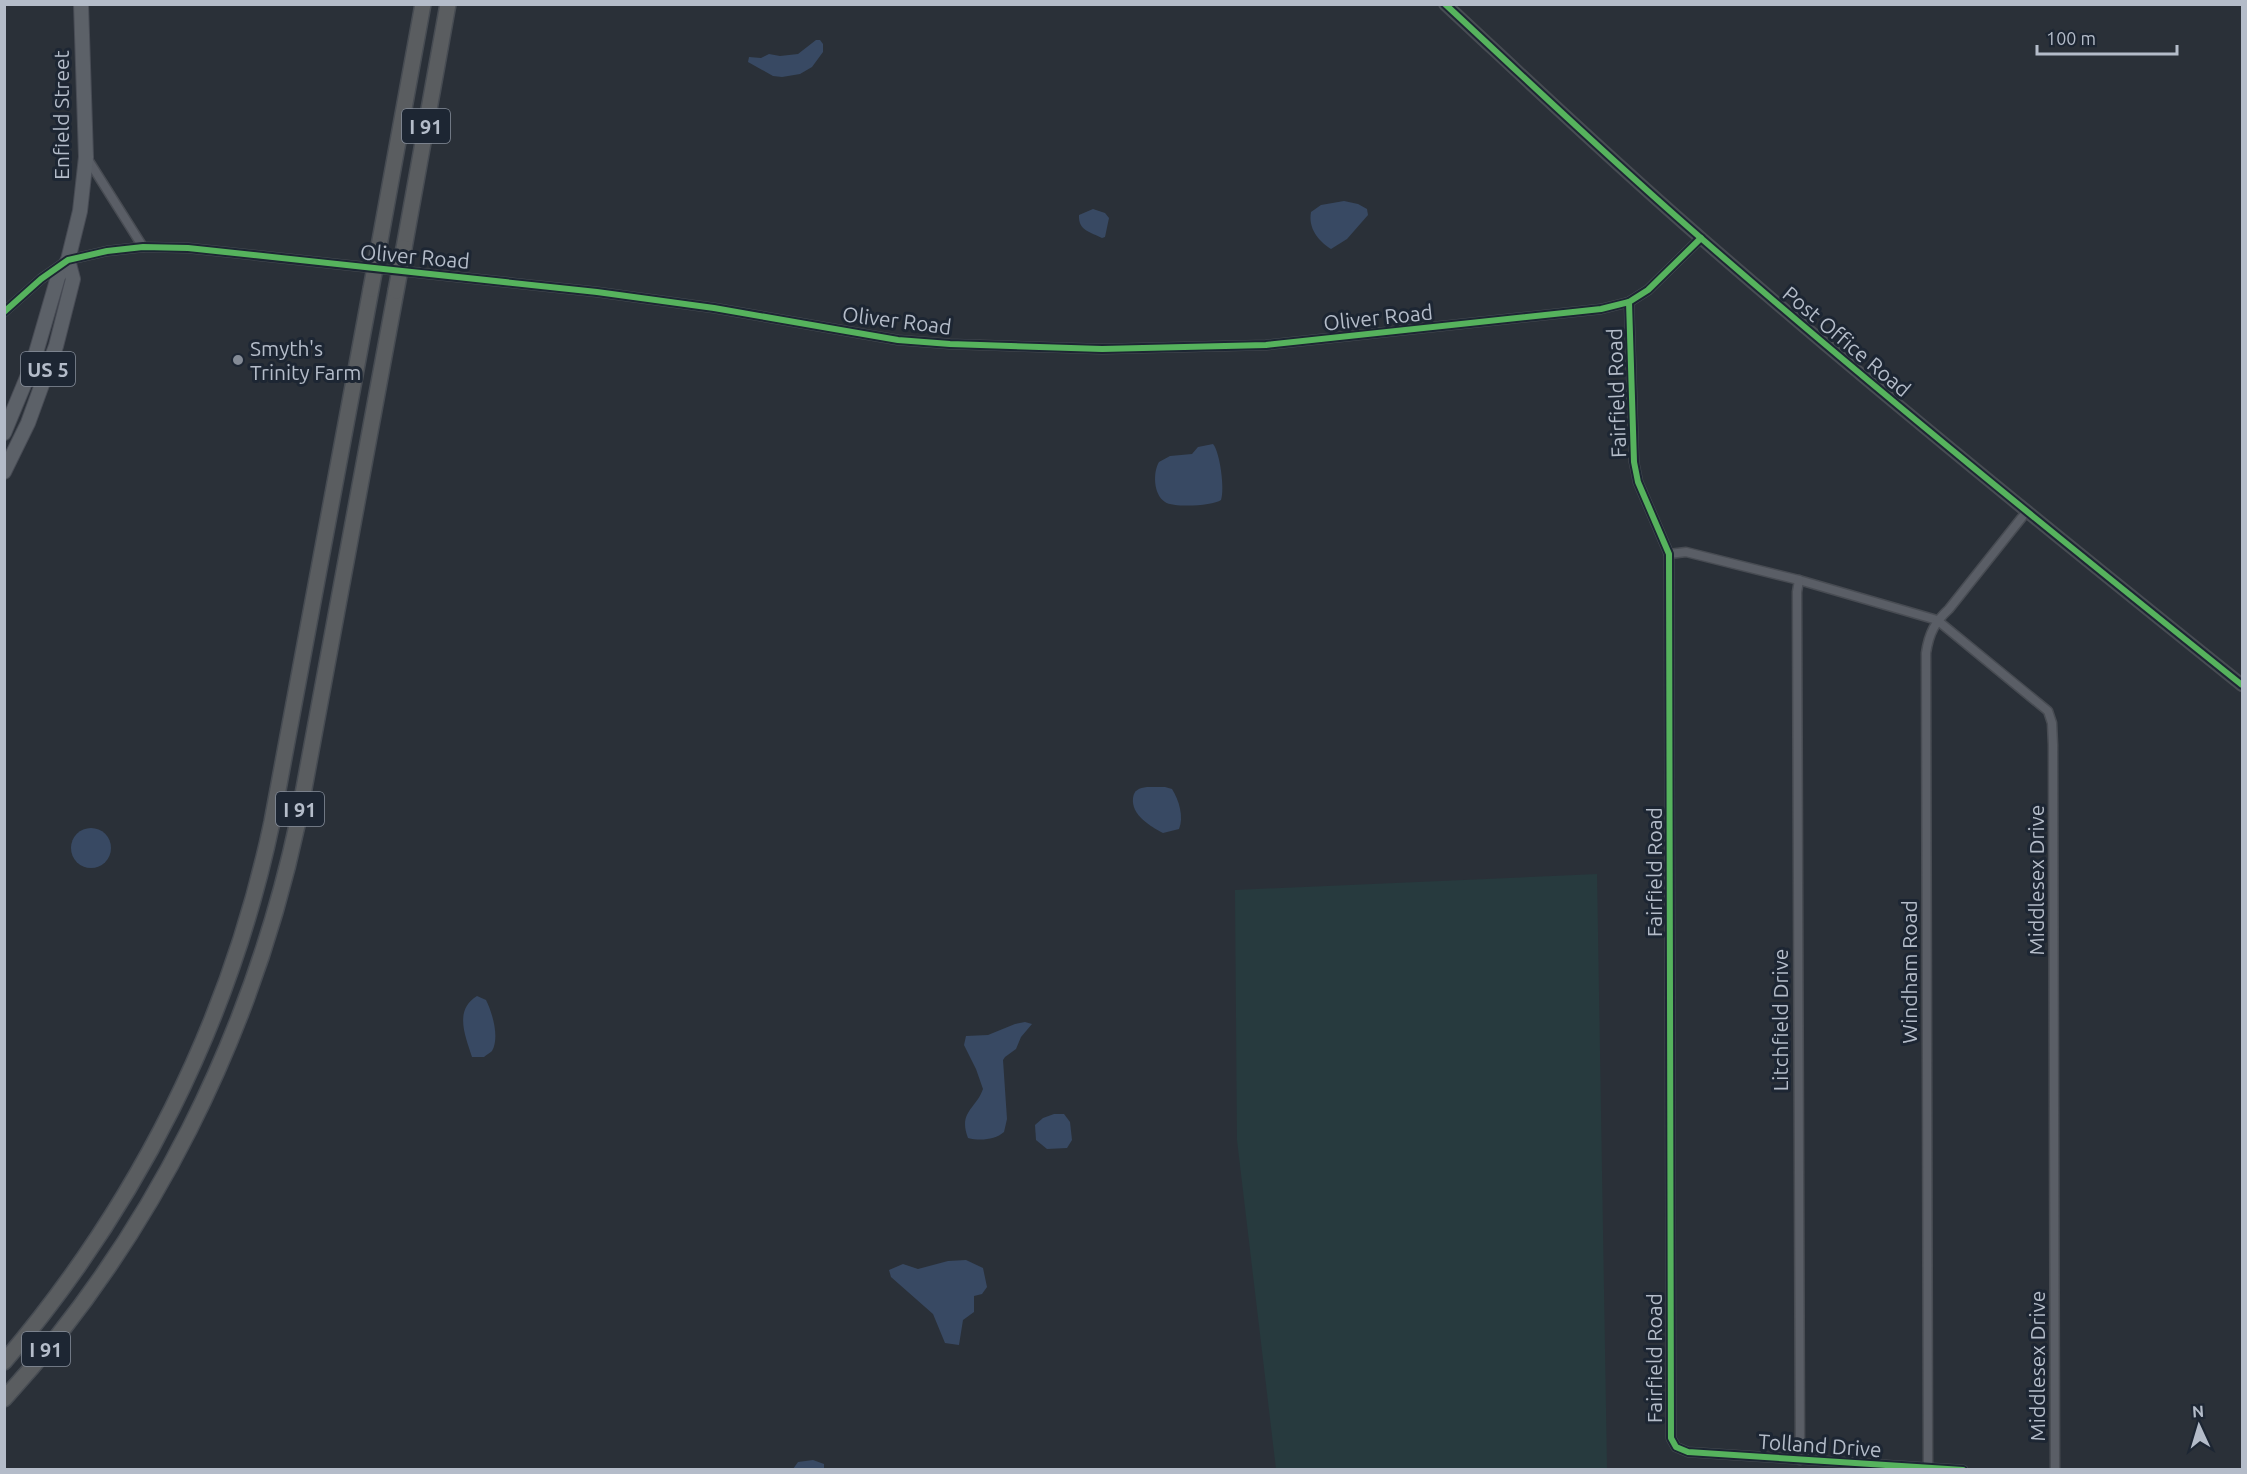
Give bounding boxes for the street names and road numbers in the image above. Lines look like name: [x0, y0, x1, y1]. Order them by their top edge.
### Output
street label: Enfield Street: [49, 50, 73, 180]
road number: I 91: [402, 109, 450, 143]
street label: Oliver Road: [359, 239, 471, 273]
street label: Post Office Road: [1778, 281, 1916, 401]
street label: Oliver Road: [1322, 299, 1434, 335]
street label: Oliver Road: [841, 301, 953, 339]
street label: Fairfield Road: [1602, 328, 1630, 458]
road number: US 5: [21, 352, 75, 386]
road number: I 91: [276, 792, 324, 826]
street label: Middlesex Drive: [2024, 805, 2048, 955]
street label: Fairfield Road: [1642, 807, 1666, 937]
street label: Windham Road: [1897, 900, 1921, 1044]
street label: Litchfield Drive: [1768, 949, 1792, 1091]
street label: Middlesex Drive: [2025, 1291, 2049, 1441]
street label: Fairfield Road: [1642, 1293, 1666, 1423]
road number: I 91: [22, 1332, 70, 1366]
street label: Tolland Drive: [1758, 1429, 1882, 1461]

